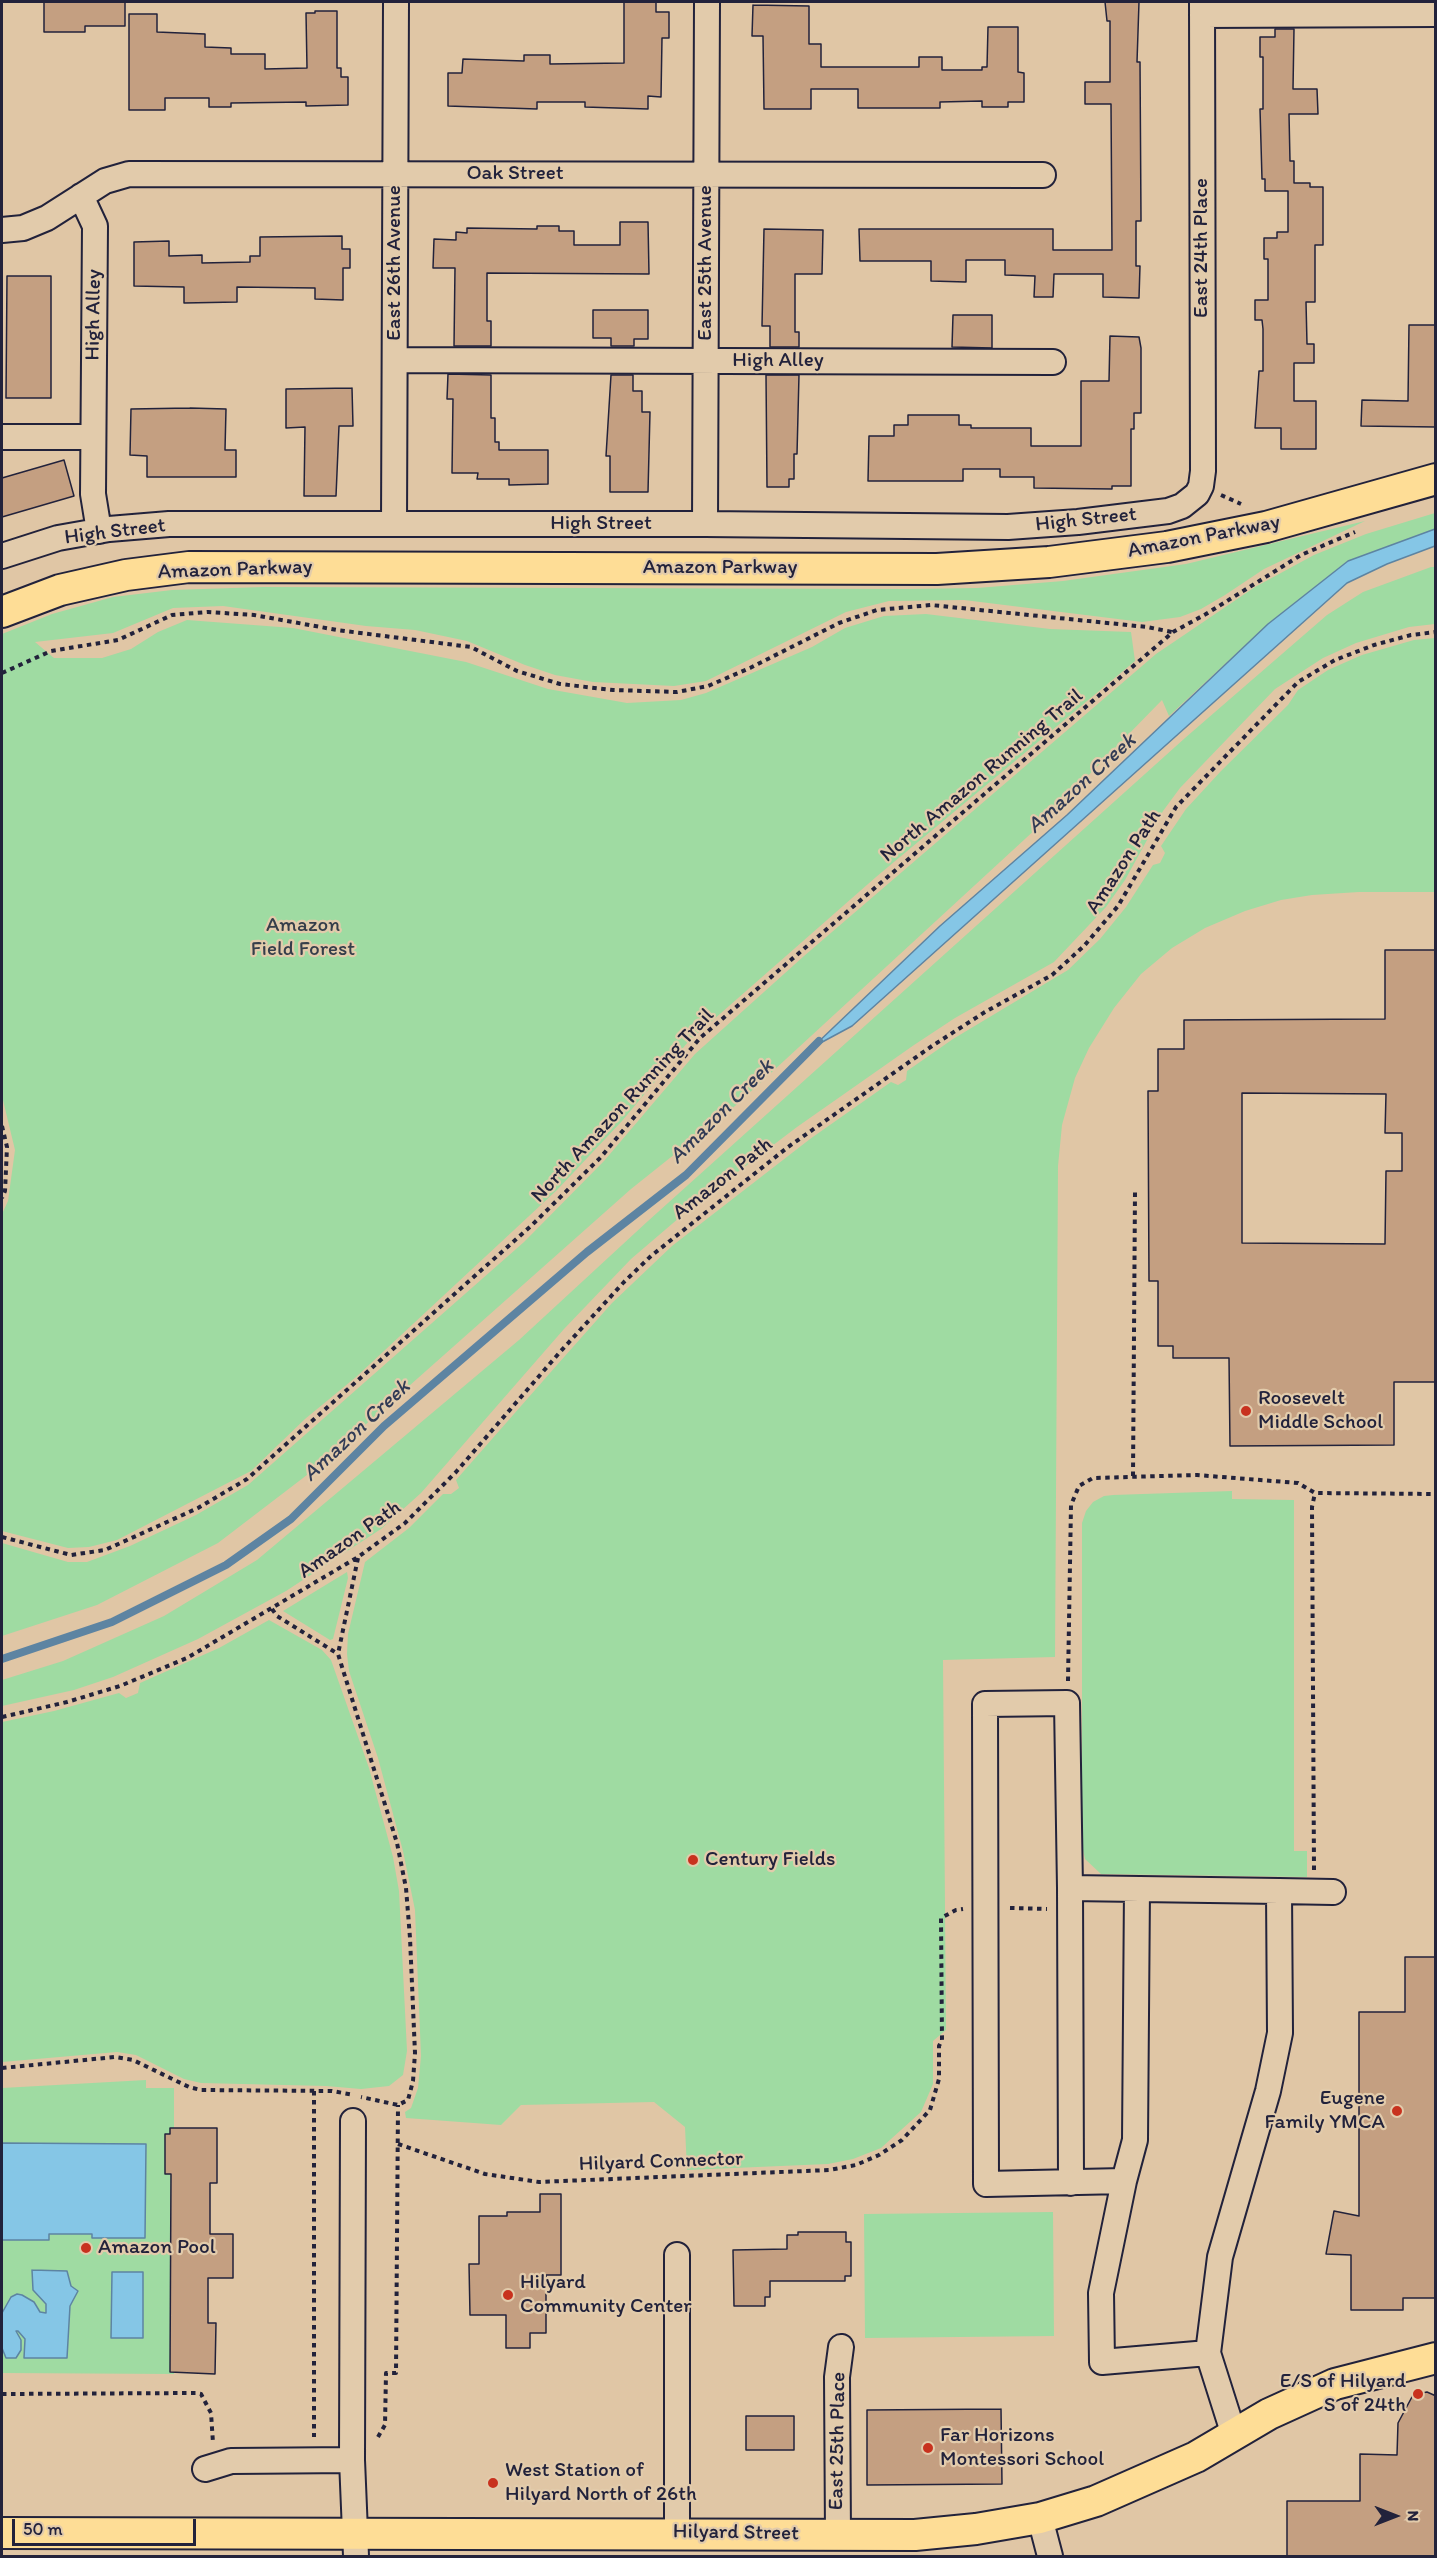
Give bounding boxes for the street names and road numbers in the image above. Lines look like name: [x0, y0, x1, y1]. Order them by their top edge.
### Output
street label: Oak Street: [466, 161, 564, 187]
street label: East 24th Place: [1189, 178, 1215, 318]
street label: East 26th Avenue: [382, 185, 408, 341]
street label: East 25th Avenue: [693, 185, 719, 341]
street label: High Alley: [81, 269, 107, 361]
street label: High Alley: [732, 348, 824, 374]
street label: High Street: [1034, 502, 1138, 538]
street label: Amazon Parkway: [1126, 510, 1282, 564]
street label: High Street: [550, 511, 652, 537]
street label: High Street: [63, 513, 167, 551]
street label: Amazon Parkway: [157, 555, 313, 585]
street label: Amazon Parkway: [643, 555, 797, 581]
street label: North Amazon Running Trail: [875, 684, 1089, 868]
street label: Amazon Path: [1081, 805, 1167, 919]
street label: North Amazon Running Trail: [526, 1003, 720, 1209]
street label: Amazon Path: [668, 1132, 778, 1226]
street label: Amazon Path: [294, 1495, 406, 1585]
street label: Hilyard Connector: [578, 2147, 744, 2177]
street label: East 25th Place: [824, 2372, 852, 2510]
street label: Hilyard Street: [673, 2519, 799, 2547]

